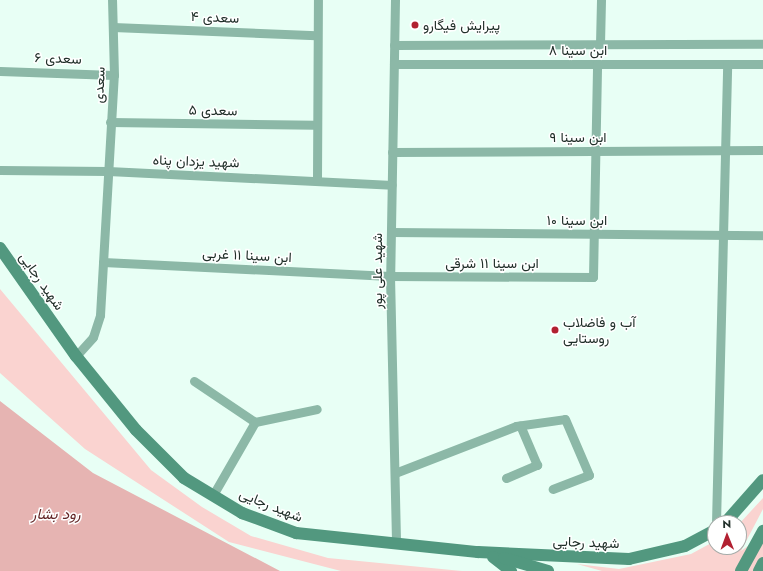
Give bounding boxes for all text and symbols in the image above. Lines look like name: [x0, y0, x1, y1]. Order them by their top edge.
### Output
street label: سعدی ۴: [190, 8, 240, 26]
place label: پیرایش فیگارو: [423, 17, 500, 33]
marker: پیرایش فیگارو: [410, 20, 420, 30]
street label: ابن سینا ۸: [549, 42, 607, 58]
street label: سعدی ۶: [34, 49, 82, 67]
street label: سعدی: [90, 66, 108, 104]
street label: سعدی ۵: [188, 101, 238, 119]
street label: ابن سینا ۹: [549, 129, 607, 145]
street label: شهید یزدان پناه: [152, 151, 240, 171]
street label: ابن سینا ۱۰: [547, 212, 607, 228]
street label: شهید علی پور: [369, 233, 385, 309]
street label: ابن سینا ۱۱ غربی: [202, 244, 292, 266]
street label: شهید رجایی: [16, 249, 68, 313]
street label: ابن سینا ۱۱ شرقی: [445, 255, 539, 271]
place label: آب و فاضلاب روستایی: [563, 314, 636, 346]
marker: آب و فاضلاب روستایی: [550, 325, 560, 335]
street label: شهید رجایی: [237, 485, 305, 525]
water label: رود بشار: [31, 506, 81, 524]
north arrow: [707, 515, 747, 555]
text: N: [722, 516, 731, 532]
street label: شهید رجایی: [552, 532, 620, 552]

